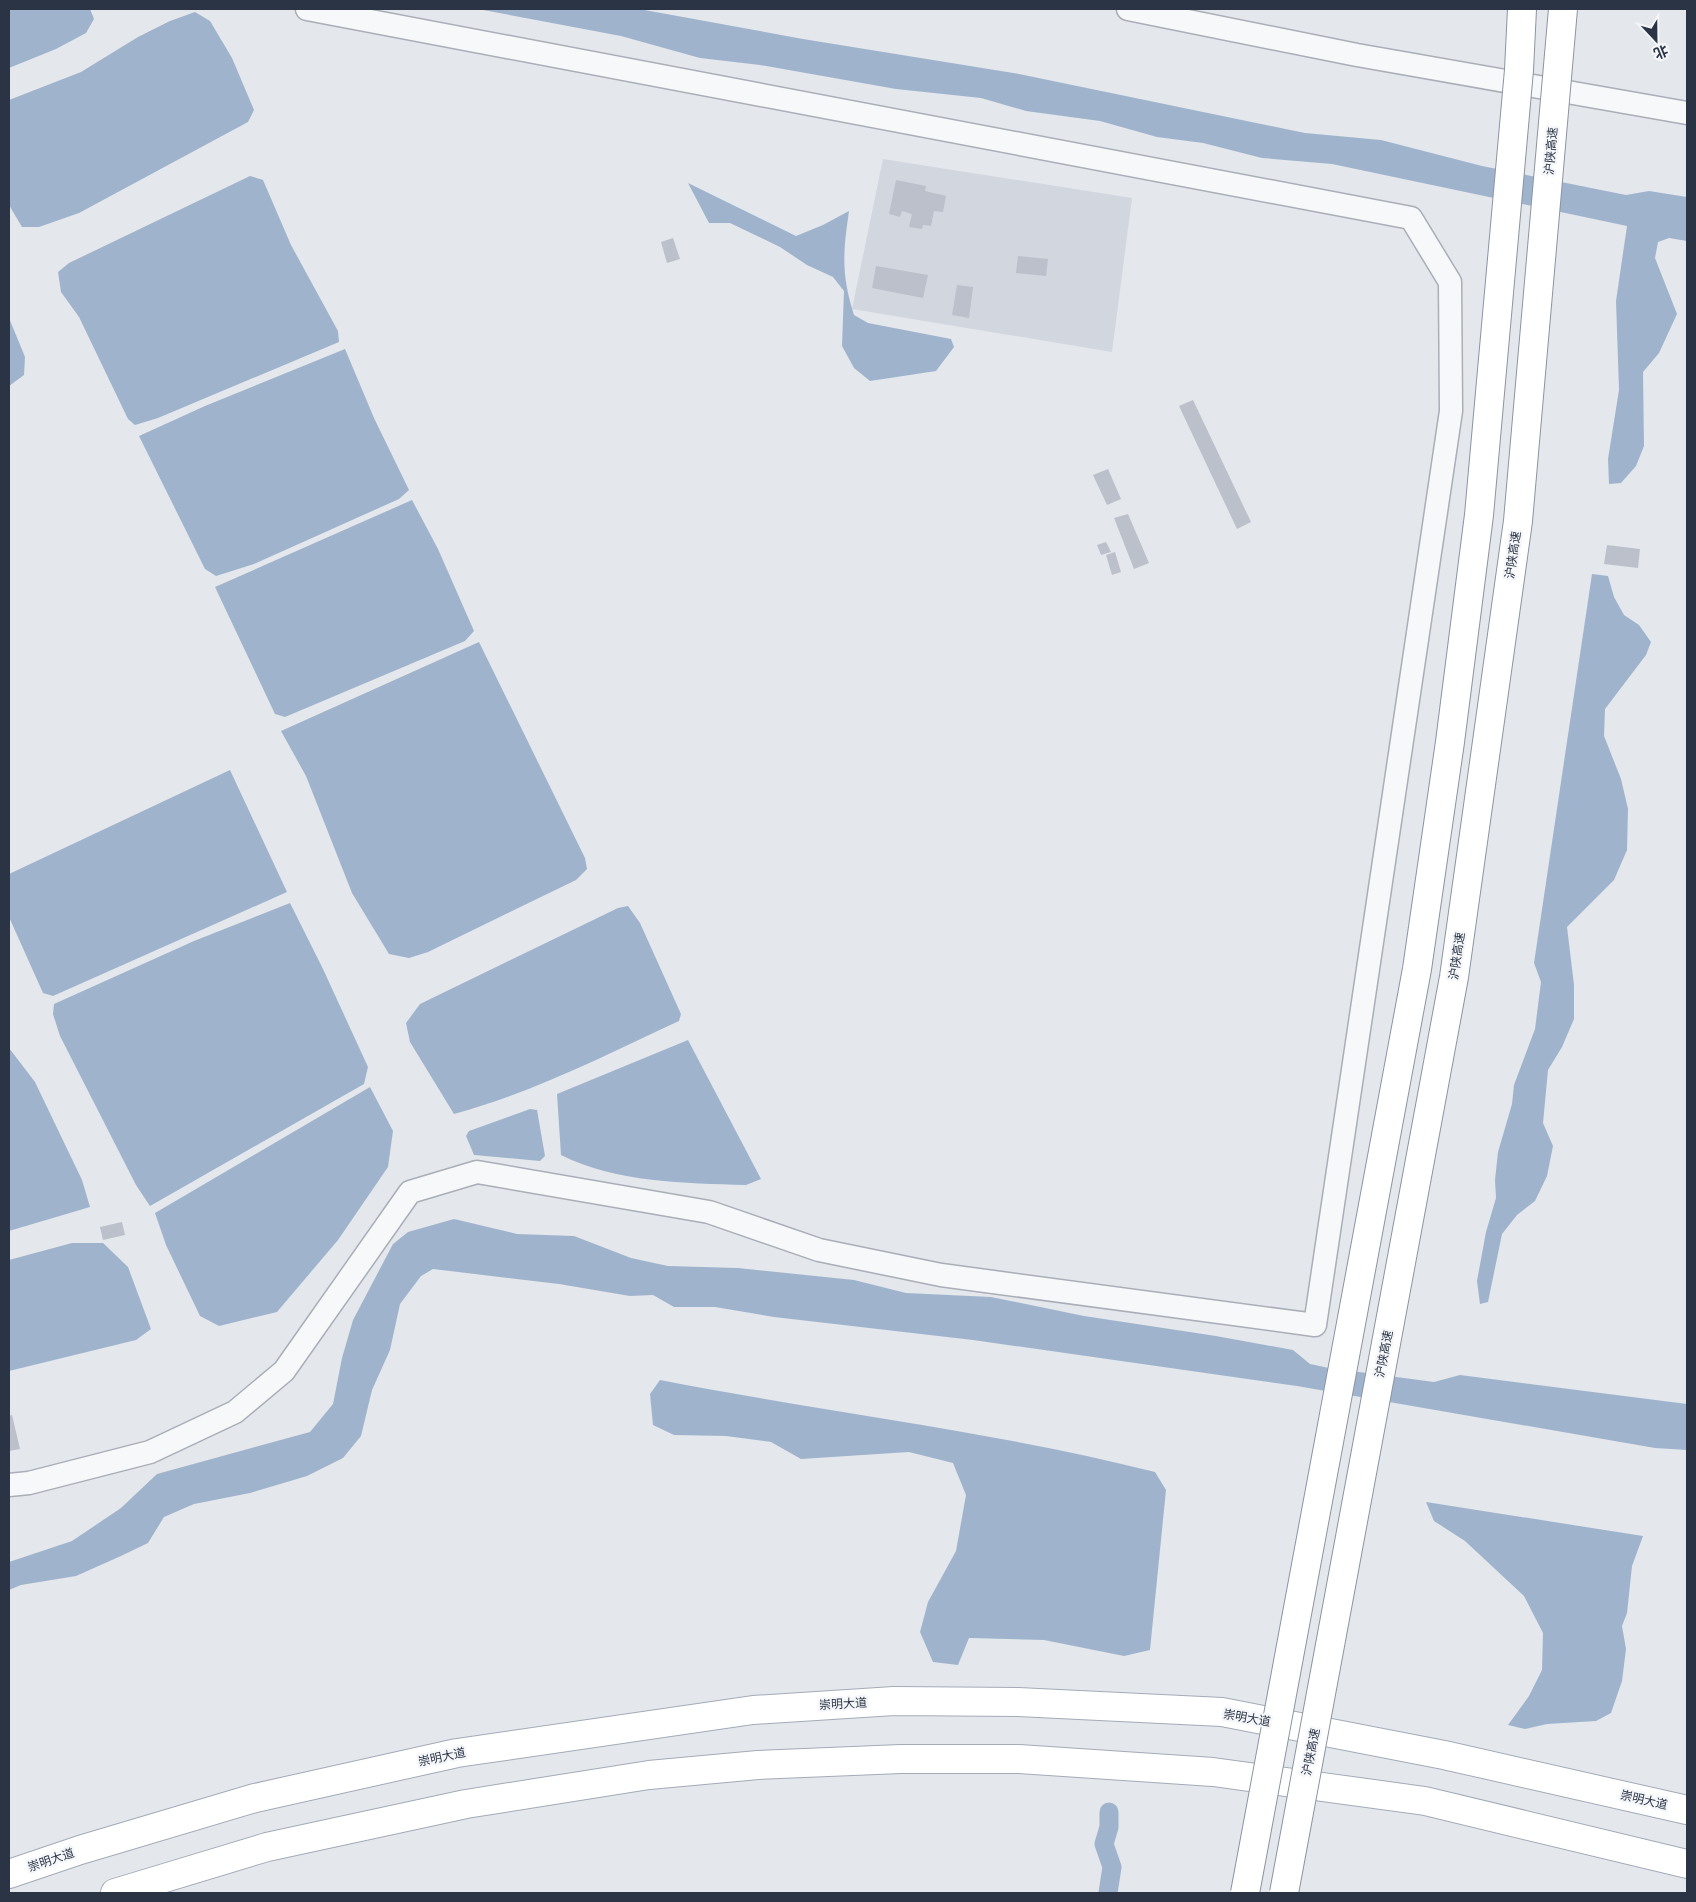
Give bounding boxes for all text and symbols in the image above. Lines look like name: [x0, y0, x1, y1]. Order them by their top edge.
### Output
north arrow: [1631, 15, 1681, 65]
text: 北: [1651, 41, 1671, 64]
street label: 沪陕高速: [1540, 126, 1561, 176]
street label: 沪陕高速: [1501, 530, 1524, 580]
street label: 沪陕高速: [1445, 931, 1468, 981]
street label: 沪陕高速: [1371, 1329, 1396, 1379]
street label: 崇明大道: [819, 1694, 867, 1713]
street label: 崇明大道: [1222, 1705, 1272, 1730]
street label: 沪陕高速: [1298, 1727, 1323, 1777]
street label: 崇明大道: [417, 1743, 467, 1770]
street label: 崇明大道: [1619, 1786, 1669, 1813]
street label: 崇明大道: [25, 1844, 76, 1875]

